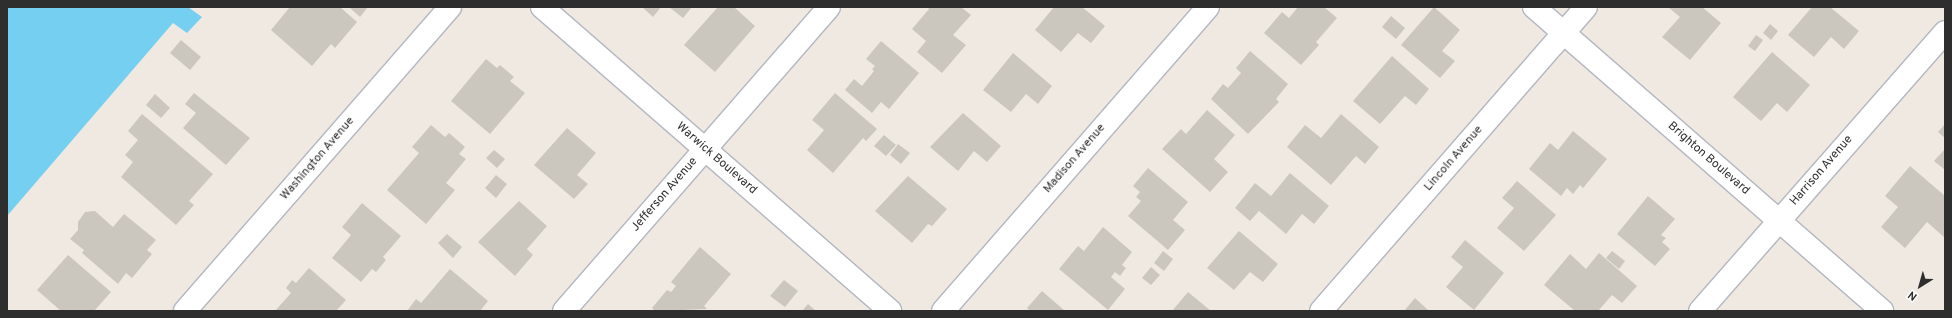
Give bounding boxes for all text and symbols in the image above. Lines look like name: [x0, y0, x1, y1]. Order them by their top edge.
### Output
street label: Washington Avenue: [278, 114, 358, 204]
street label: Warwick Boulevard: [673, 120, 759, 198]
street label: Brighton Boulevard: [1664, 120, 1752, 198]
street label: Madison Avenue: [1041, 121, 1109, 197]
street label: Lincoln Avenue: [1422, 123, 1486, 195]
street label: Harrison Avenue: [1788, 133, 1856, 209]
street label: Jefferson Avenue: [629, 155, 701, 235]
north arrow: [1900, 266, 1940, 306]
text: N: [1905, 288, 1920, 304]

